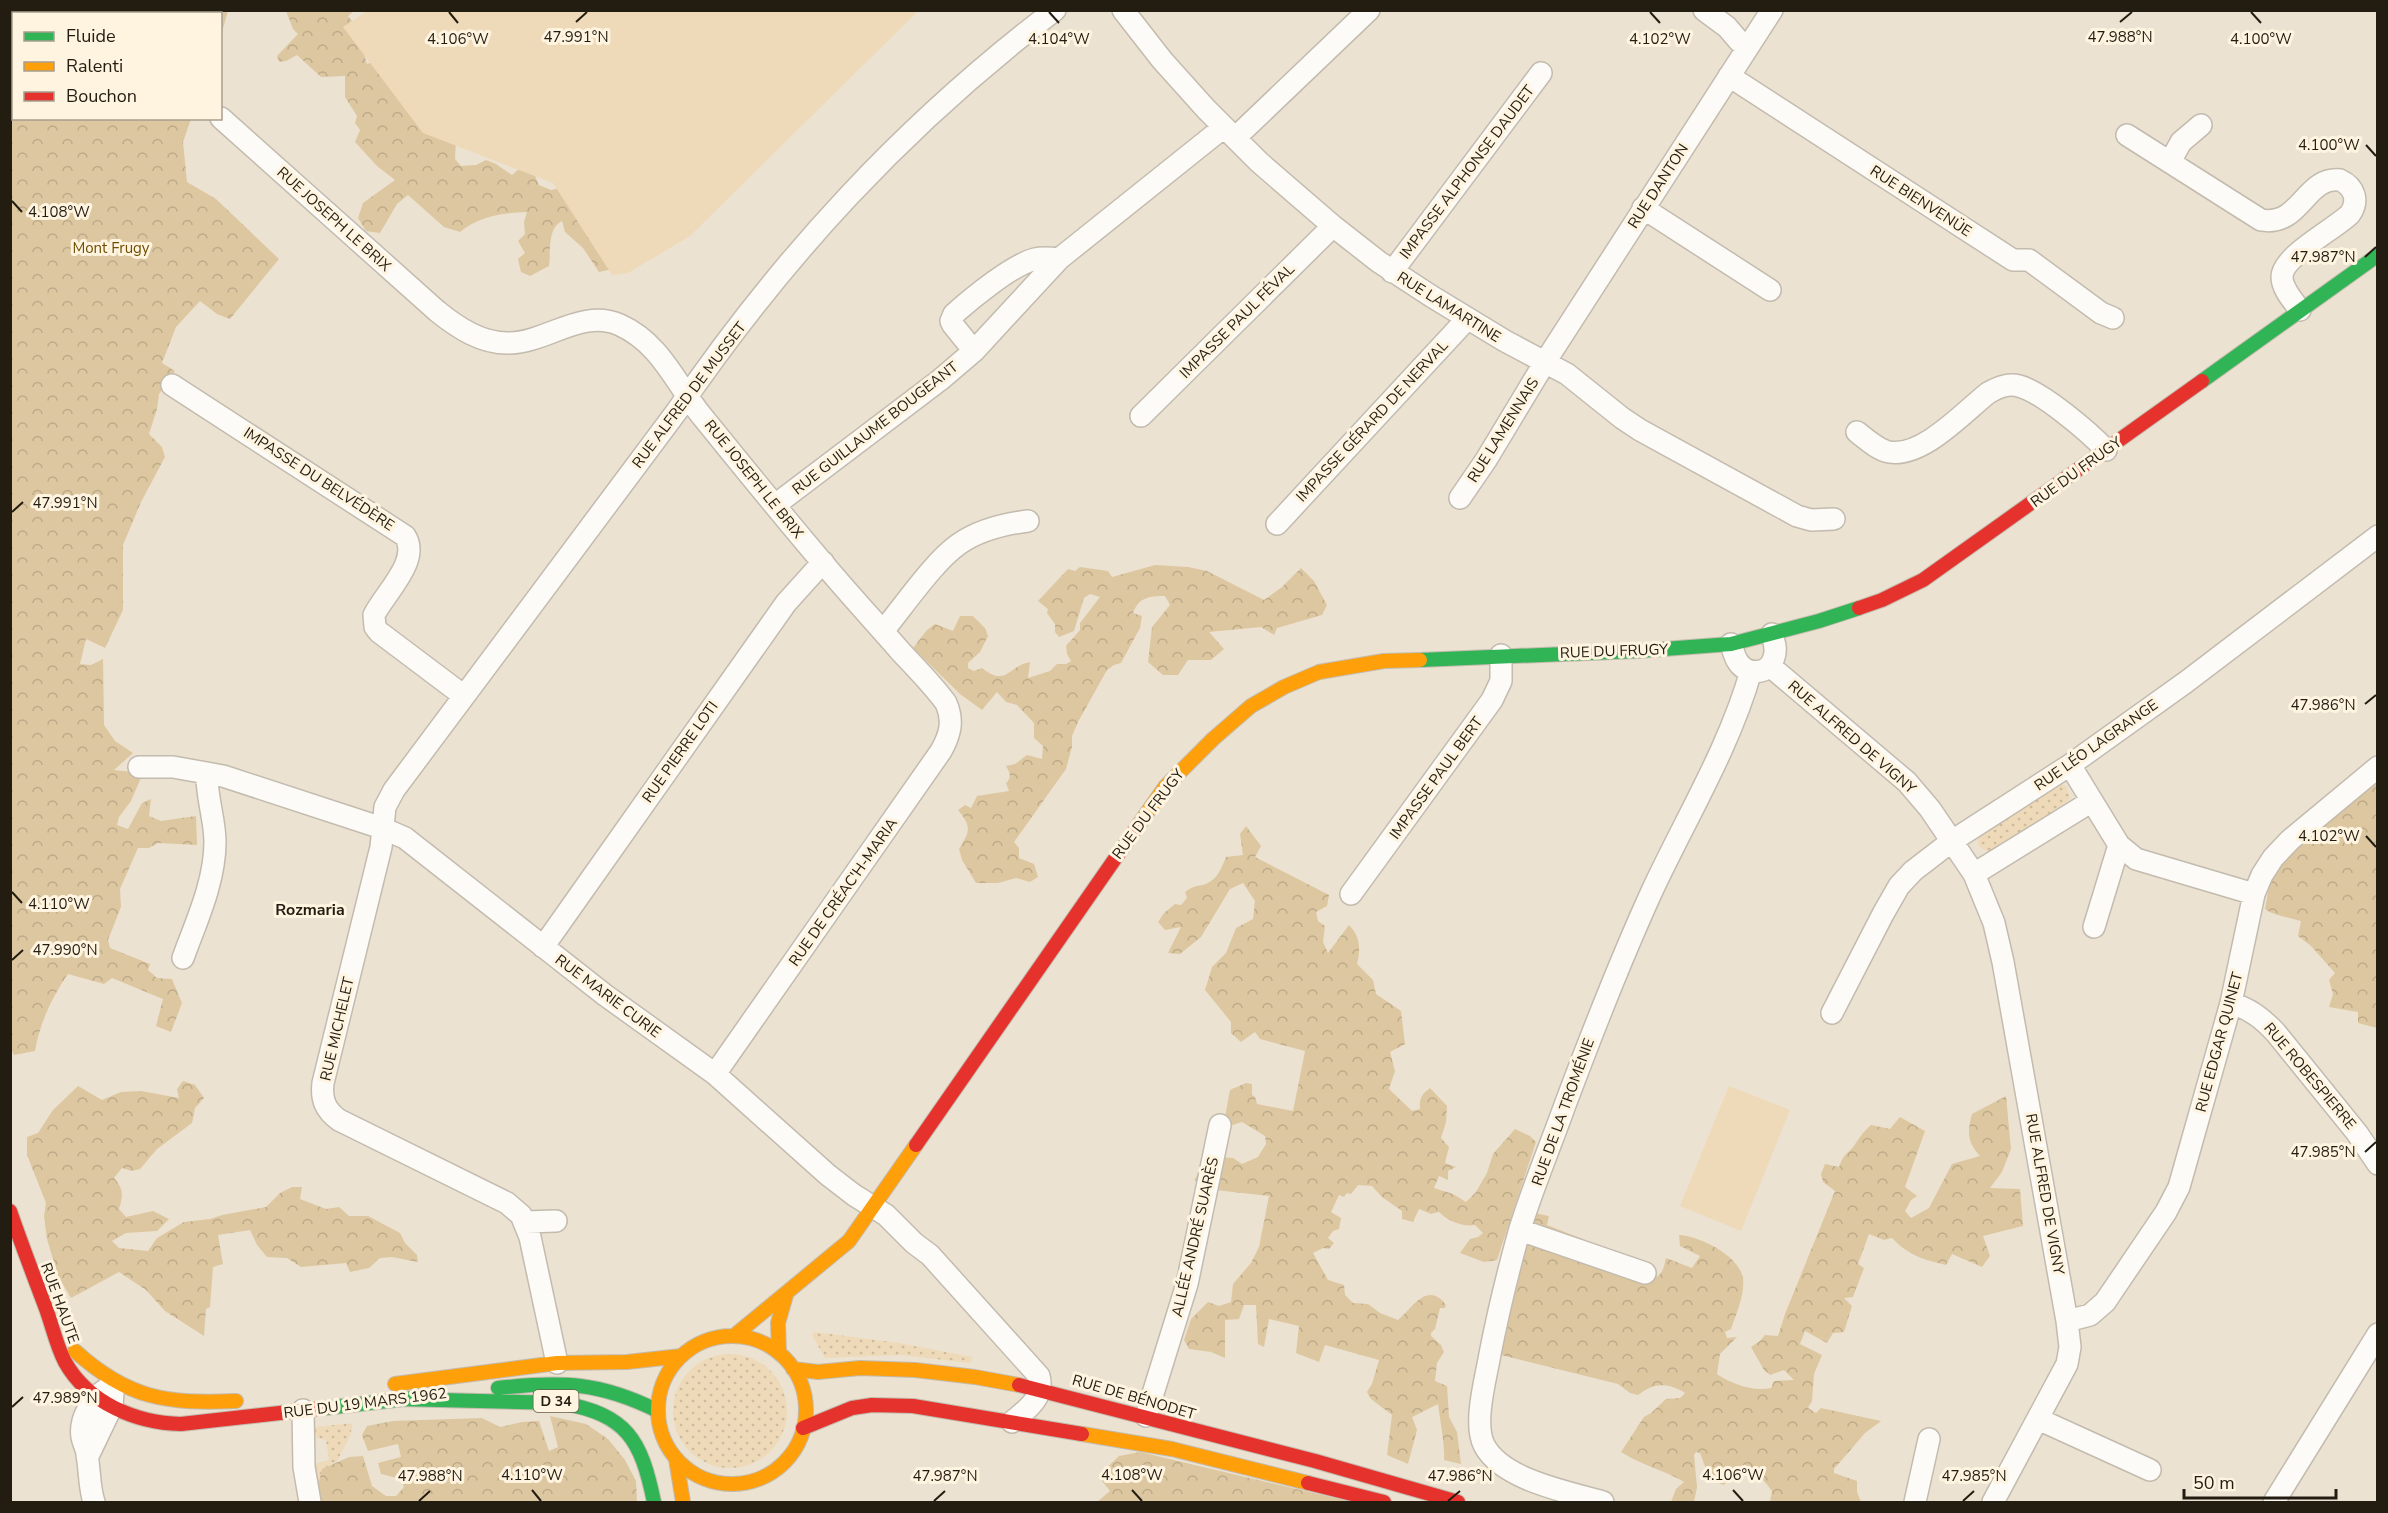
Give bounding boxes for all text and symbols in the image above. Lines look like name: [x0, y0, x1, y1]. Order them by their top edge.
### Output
legend: [12, 12, 222, 120]
text: Fluide: [66, 24, 116, 48]
text: 47.991°N: [543, 27, 609, 47]
text: 47.988°N: [2087, 27, 2153, 47]
text: 4.106°W: [427, 29, 489, 49]
text: 4.104°W: [1028, 29, 1090, 49]
text: 4.102°W: [1629, 29, 1691, 49]
text: 4.100°W: [2230, 29, 2292, 49]
text: Ralenti: [66, 54, 123, 78]
street label: IMPASSE ALPHONSE DAUDET: [1395, 81, 1539, 263]
text: Bouchon: [66, 84, 137, 108]
text: 4.100°W: [2298, 135, 2360, 155]
street label: RUE DANTON: [1623, 140, 1693, 232]
street label: RUE BIENVENÜE: [1866, 161, 1976, 241]
street label: RUE JOSEPH LE BRIX: [273, 162, 396, 276]
text: 4.108°W: [28, 202, 90, 222]
park label: Mont Frugy: [72, 238, 150, 258]
text: 47.987°N: [2290, 247, 2356, 267]
street label: IMPASSE PAUL FÉVAL: [1175, 259, 1299, 383]
street label: RUE LAMARTINE: [1393, 267, 1505, 347]
street label: RUE ALFRED DE MUSSET: [627, 318, 751, 472]
street label: IMPASSE GÉRARD DE NERVAL: [1292, 336, 1452, 506]
street label: RUE GUILLAUME BOUGEANT: [788, 357, 962, 499]
street label: RUE LAMENNAIS: [1463, 374, 1543, 486]
street label: RUE JOSEPH LE BRIX: [700, 416, 808, 543]
street label: IMPASSE DU BELVÉDÈRE: [240, 423, 398, 535]
street label: RUE DU FRUGY: [2026, 431, 2127, 512]
text: 47.991°N: [32, 493, 98, 513]
street label: RUE DU FRUGY: [1560, 639, 1669, 663]
street label: RUE ALFRED DE VIGNY: [1784, 676, 1921, 799]
street label: RUE LÉO LAGRANGE: [2030, 695, 2162, 795]
text: 47.986°N: [2290, 695, 2356, 715]
street label: RUE PIERRE LOTI: [638, 697, 722, 807]
street label: IMPASSE PAUL BERT: [1385, 713, 1487, 843]
street label: RUE DU FRUGY: [1107, 764, 1189, 863]
street label: RUE DE CRÉAC'H-MARIA: [784, 814, 902, 970]
text: 4.102°W: [2298, 826, 2360, 846]
text: 4.110°W: [28, 894, 90, 914]
district label: Rozmaria: [275, 899, 345, 921]
text: 47.990°N: [32, 940, 98, 960]
street label: RUE MARIE CURIE: [551, 950, 665, 1042]
street label: RUE EDGAR QUINET: [2191, 970, 2247, 1114]
street label: RUE MICHELET: [315, 975, 359, 1083]
street label: RUE ROBESPIERRE: [2259, 1018, 2361, 1134]
street label: RUE DE LA TROMÉNIE: [1527, 1035, 1599, 1189]
street label: RUE ALFRED DE VIGNY: [2021, 1112, 2069, 1277]
text: 47.985°N: [2290, 1142, 2356, 1162]
street label: ALLÉE ANDRÉ SUARÈS: [1167, 1155, 1223, 1319]
street label: RUE HAUTE: [36, 1260, 84, 1346]
street label: RUE DE BÉNODET: [1070, 1370, 1198, 1424]
street label: RUE DU 19 MARS 1962: [282, 1383, 448, 1423]
text: 47.989°N: [32, 1388, 98, 1408]
road number: D 34: [534, 1390, 578, 1412]
scale bar: [2184, 1462, 2336, 1500]
text: 4.110°W: [501, 1465, 563, 1485]
text: 4.108°W: [1101, 1465, 1163, 1485]
text: 4.106°W: [1702, 1465, 1764, 1485]
text: 47.988°N: [397, 1466, 463, 1486]
text: 47.987°N: [912, 1466, 978, 1486]
text: 47.986°N: [1427, 1466, 1493, 1486]
text: 47.985°N: [1941, 1466, 2007, 1486]
text: 50 m: [2193, 1471, 2235, 1495]

